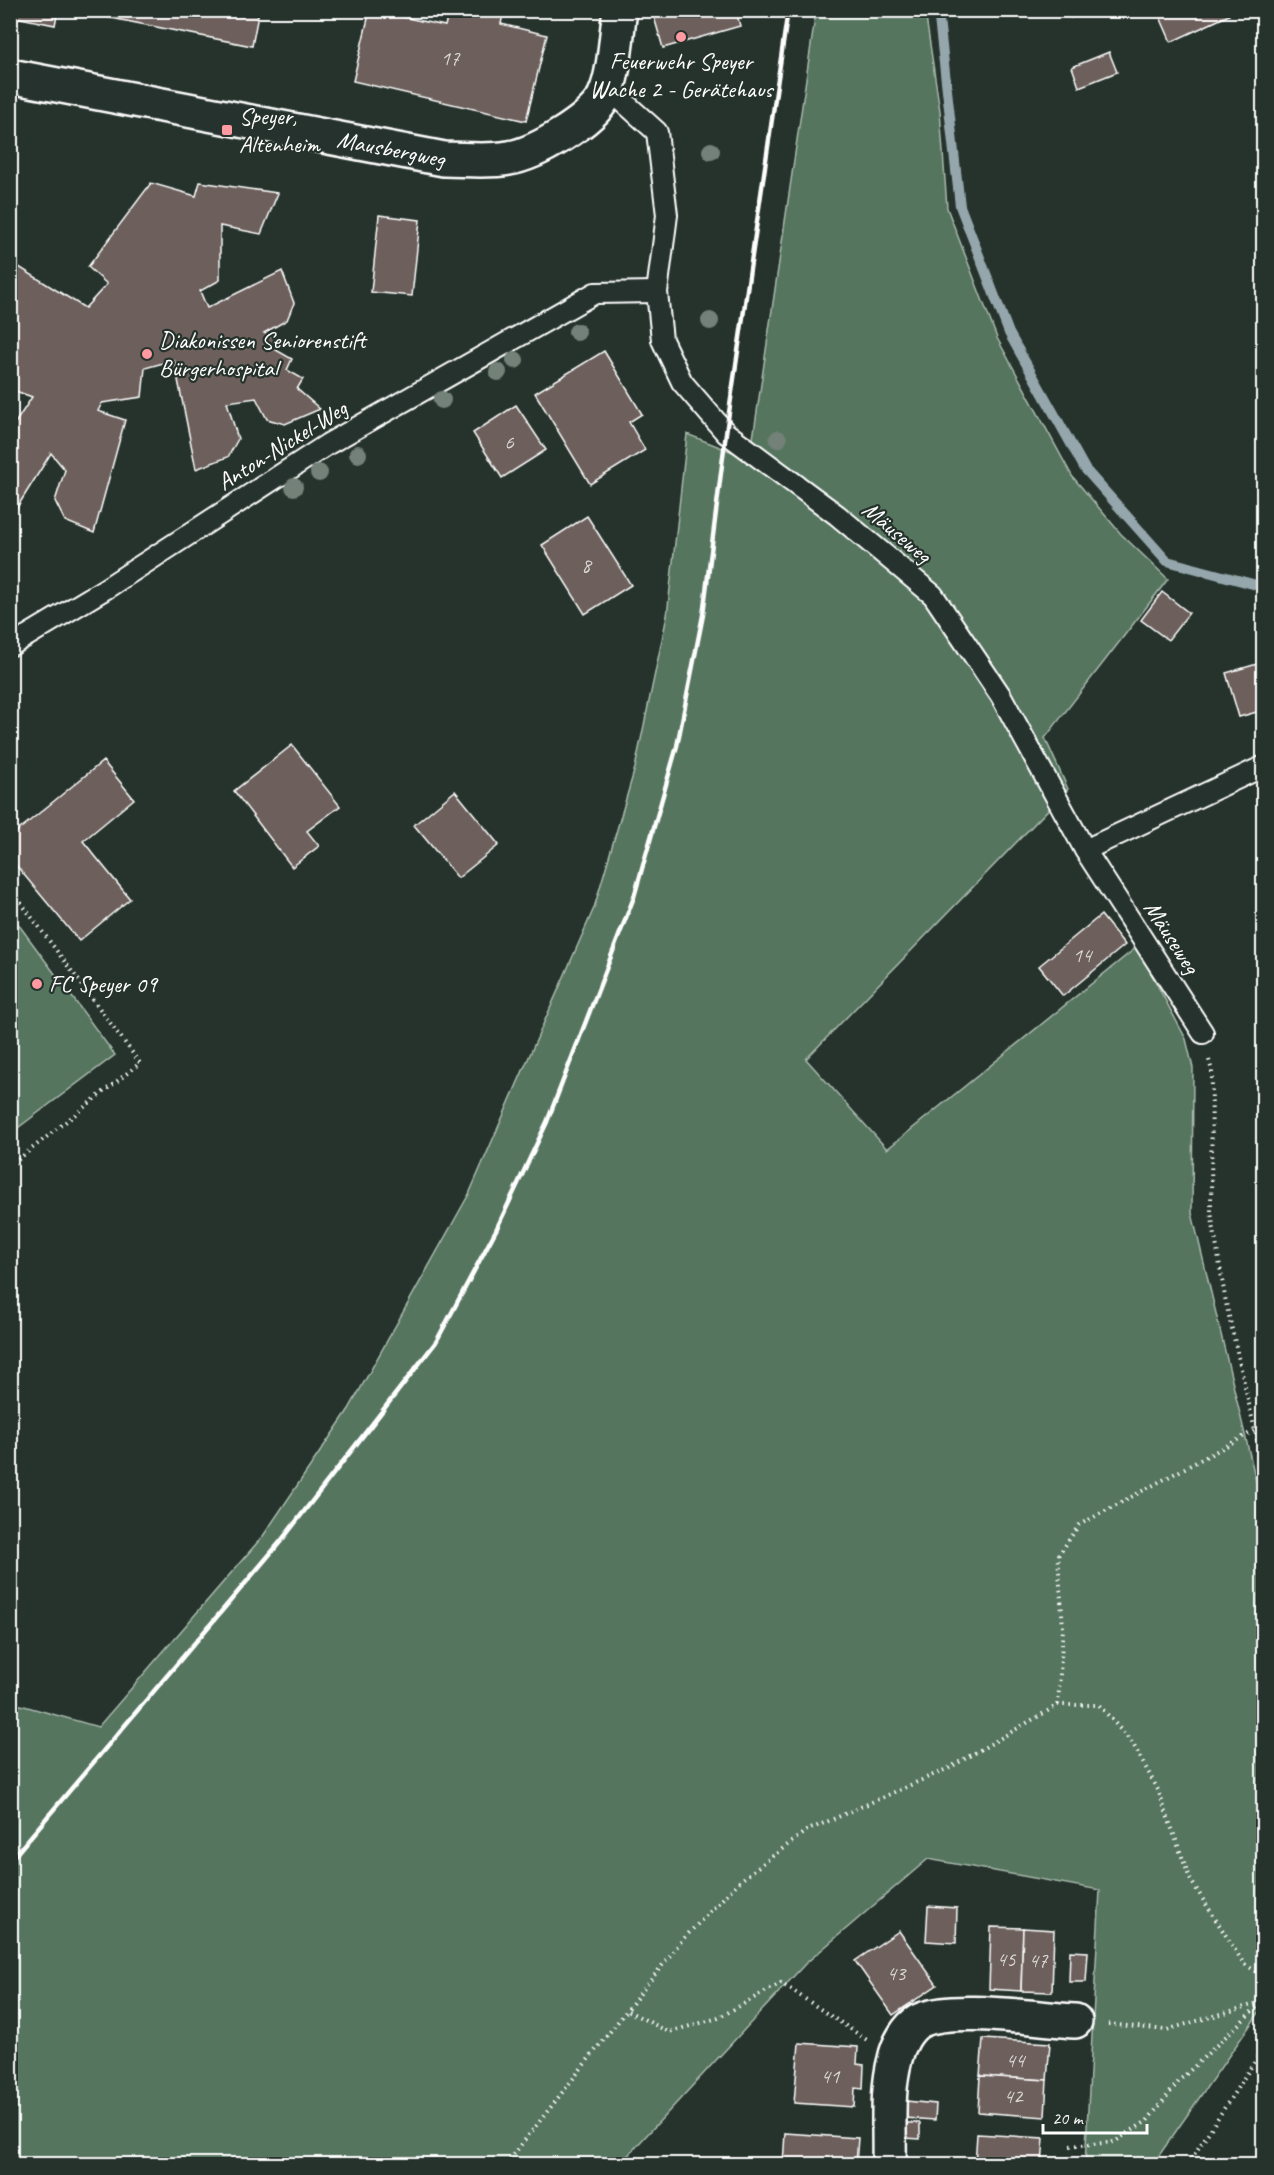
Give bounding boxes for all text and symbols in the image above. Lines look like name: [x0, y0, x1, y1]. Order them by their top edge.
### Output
marker: Feuerwehr Speyer Wache 2 - Gerätehaus: [674, 30, 688, 44]
house number: 17: [441, 45, 461, 71]
place label: Feuerwehr Speyer Wache 2 - Gerätehaus: [590, 46, 774, 104]
place label: Speyer, Altenheim: [239, 101, 321, 159]
marker: Speyer, Altenheim: [220, 123, 234, 137]
street label: Mausbergweg: [335, 124, 449, 174]
place label: Diakonissen Seniorenstift Bürgerhospital: [159, 325, 368, 383]
marker: Diakonissen Seniorenstift Bürgerhospital: [140, 347, 154, 361]
street label: Anton-Nickel-Weg: [211, 392, 354, 497]
house number: 6: [504, 429, 514, 455]
street label: Mäuseweg: [856, 494, 939, 571]
house number: 8: [581, 552, 593, 578]
street label: Mäuseweg: [1137, 895, 1208, 981]
house number: 14: [1073, 942, 1094, 968]
place label: FC Speyer 09: [49, 969, 159, 999]
marker: FC Speyer 09: [30, 977, 44, 991]
house number: 45: [997, 1946, 1017, 1972]
house number: 47: [1029, 1947, 1049, 1973]
house number: 43: [887, 1960, 907, 1986]
house number: 44: [1006, 2047, 1027, 2073]
house number: 41: [821, 2063, 841, 2089]
house number: 42: [1004, 2083, 1024, 2109]
scale bar: [1043, 2097, 1146, 2135]
text: 20 m: [1052, 2107, 1085, 2129]

